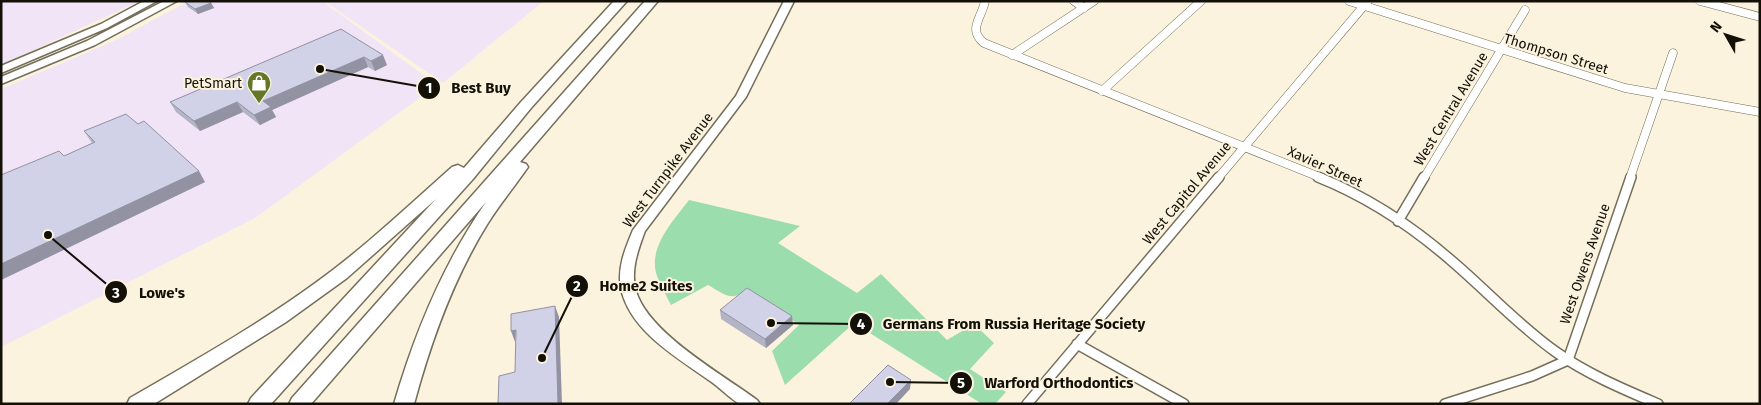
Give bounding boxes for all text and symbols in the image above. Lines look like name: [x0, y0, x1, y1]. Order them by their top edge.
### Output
north arrow: [1701, 10, 1751, 60]
text: N: [1707, 18, 1726, 36]
street label: Thompson Street: [1502, 30, 1611, 78]
street label: West Central Avenue: [1410, 49, 1492, 169]
shop icon: PetSmart: [246, 70, 272, 104]
callout: Best Buy: [417, 73, 521, 103]
place label: PetSmart: [184, 75, 243, 92]
text: 1: [426, 79, 432, 97]
text: Best Buy: [451, 79, 511, 97]
street label: West Turnpike Avenue: [619, 109, 717, 231]
street label: West Capitol Avenue: [1139, 138, 1235, 248]
street label: Xavier Street: [1285, 143, 1366, 192]
street label: West Owens Avenue: [1556, 201, 1614, 327]
callout: Home2 Suites: [564, 271, 702, 301]
callout: Lowe's: [103, 277, 195, 307]
text: 2: [573, 277, 581, 295]
text: Home2 Suites: [599, 277, 693, 295]
text: 3: [111, 284, 120, 302]
text: Lowe's: [139, 284, 185, 302]
callout: Germans From Russia Heritage Society: [848, 309, 1156, 339]
text: 4: [857, 315, 866, 333]
text: Germans From Russia Heritage Society: [883, 315, 1145, 333]
callout: Warford Orthodontics: [949, 368, 1143, 398]
text: 5: [957, 374, 965, 392]
text: Warford Orthodontics: [984, 374, 1134, 392]

